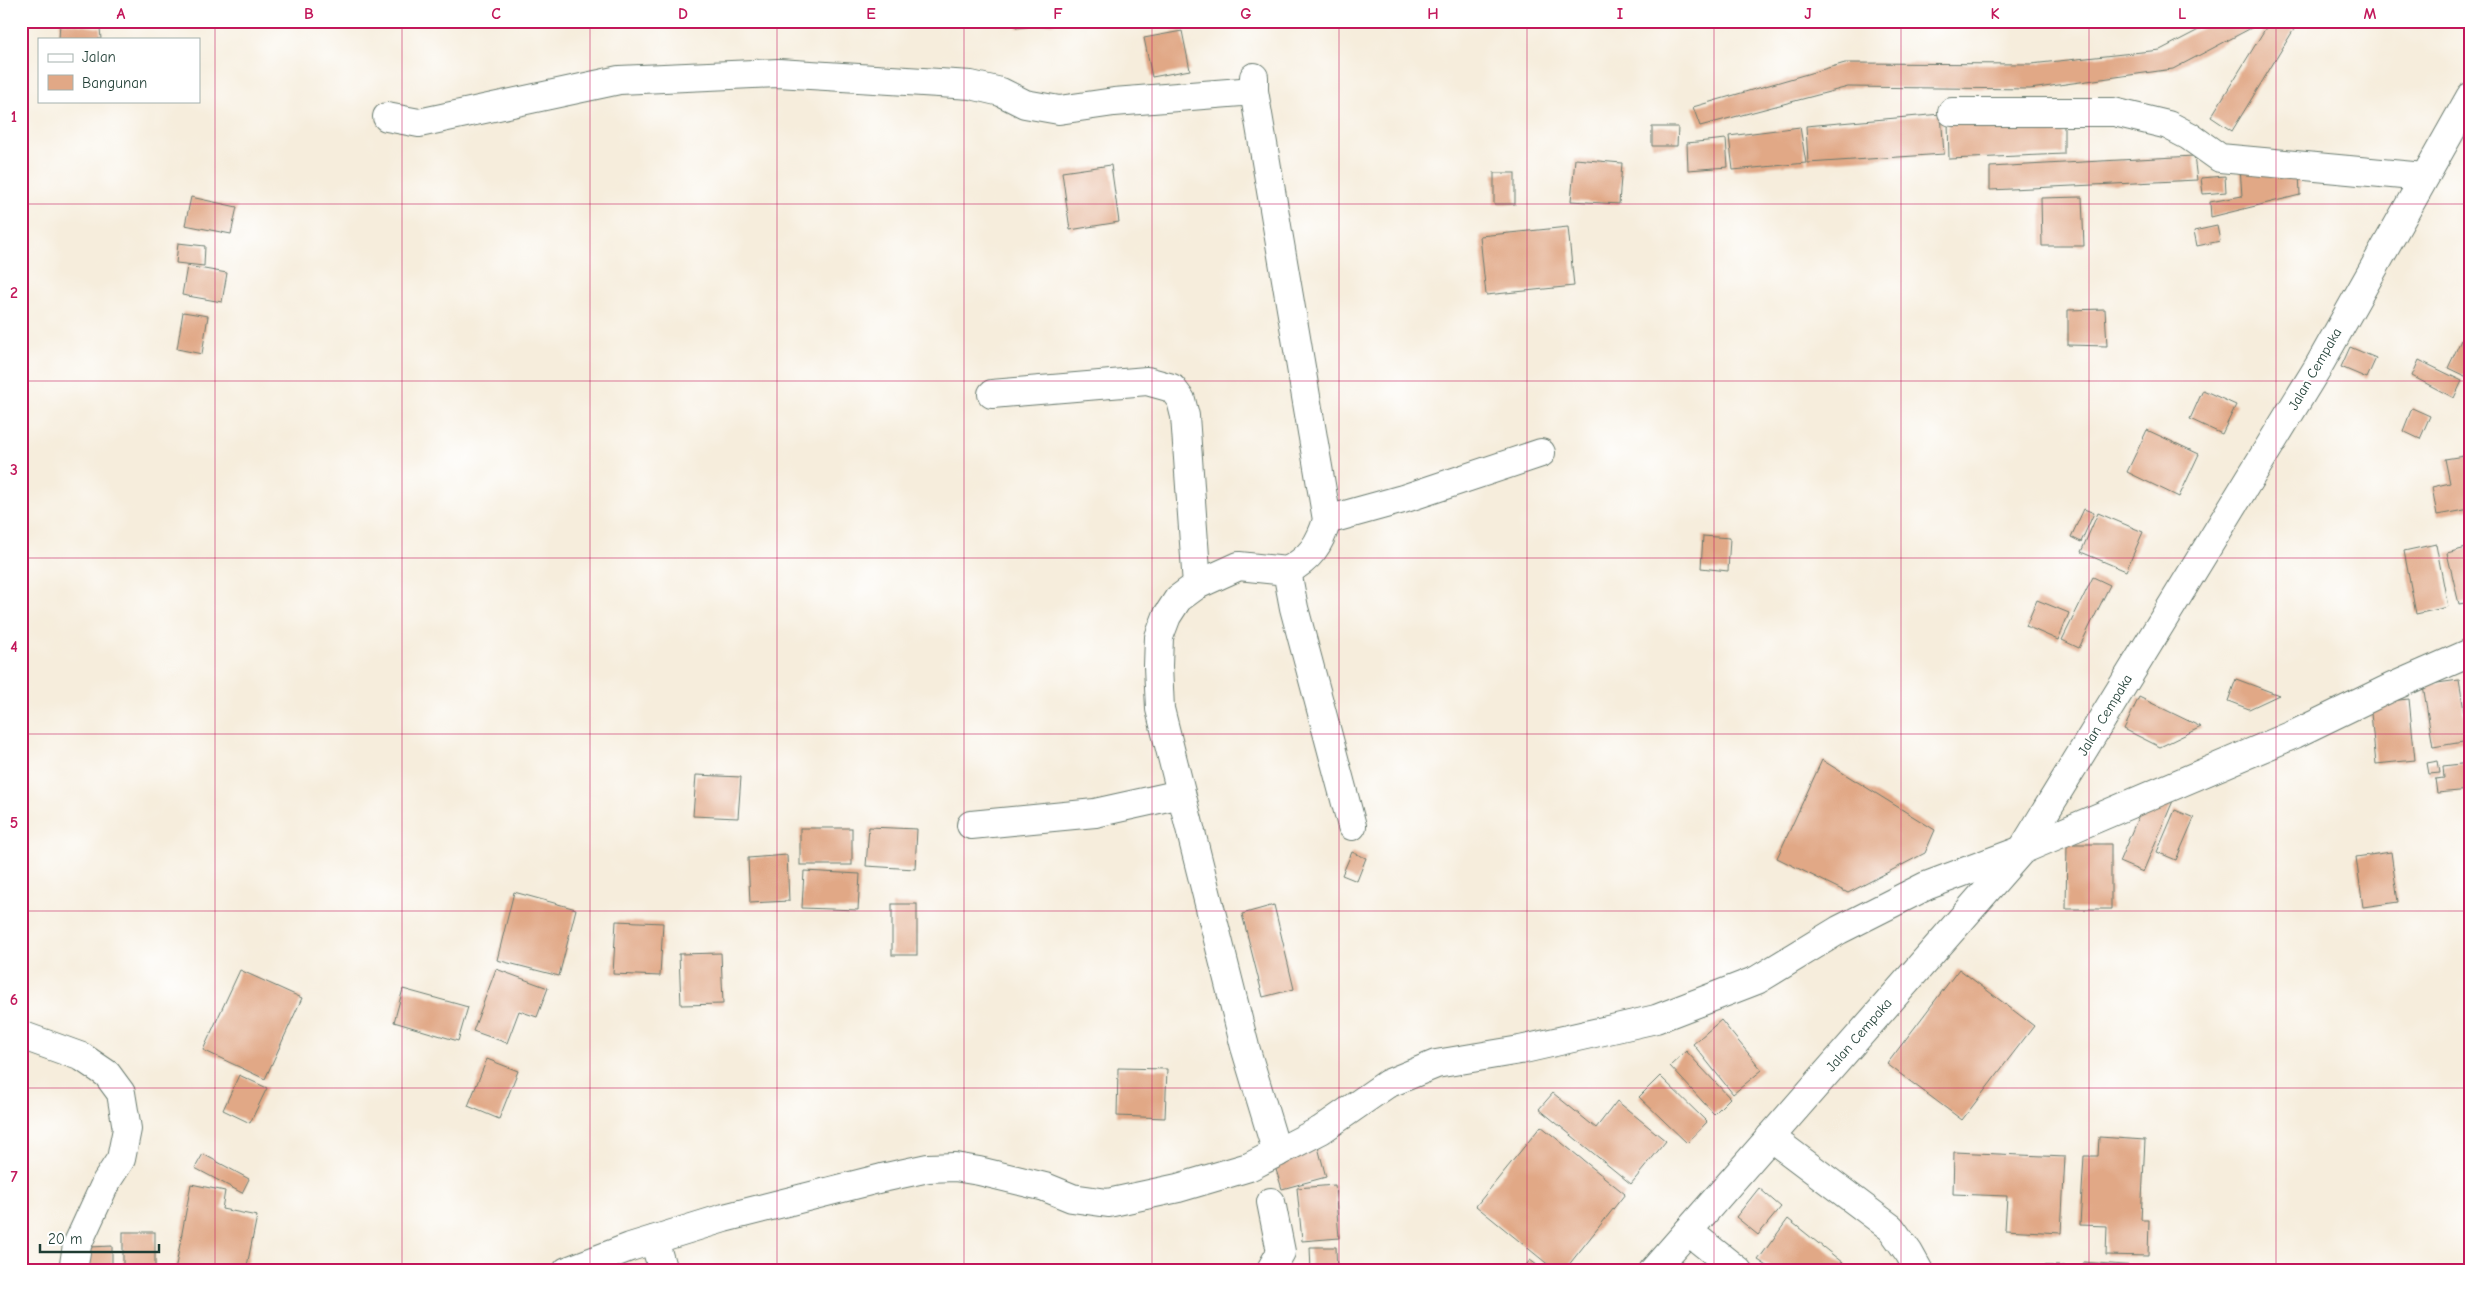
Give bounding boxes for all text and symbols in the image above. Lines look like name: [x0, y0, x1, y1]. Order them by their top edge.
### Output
text: A: [117, 5, 126, 23]
text: B: [304, 5, 314, 23]
text: C: [491, 5, 501, 23]
text: D: [678, 5, 688, 23]
text: E: [866, 5, 876, 23]
text: F: [1053, 5, 1063, 23]
text: G: [1240, 5, 1252, 23]
text: H: [1427, 5, 1439, 23]
text: I: [1617, 5, 1623, 23]
text: J: [1804, 5, 1812, 23]
text: K: [1990, 5, 2000, 23]
text: L: [2178, 5, 2186, 23]
text: M: [2364, 5, 2377, 23]
legend: [38, 38, 200, 102]
text: Jalan: [82, 48, 116, 66]
text: Bangunan: [82, 74, 147, 92]
text: 1: [11, 108, 17, 126]
text: 2: [10, 284, 18, 302]
street label: Jalan Cempaka: [2285, 325, 2345, 413]
text: 3: [10, 461, 18, 479]
text: 4: [10, 638, 18, 656]
street label: Jalan Cempaka: [2074, 671, 2136, 759]
text: 5: [10, 814, 18, 832]
text: 6: [10, 991, 18, 1009]
street label: Jalan Cempaka: [1822, 995, 1896, 1075]
text: 7: [10, 1168, 18, 1186]
scale bar: [40, 1222, 159, 1254]
text: 20 m: [48, 1230, 82, 1248]

